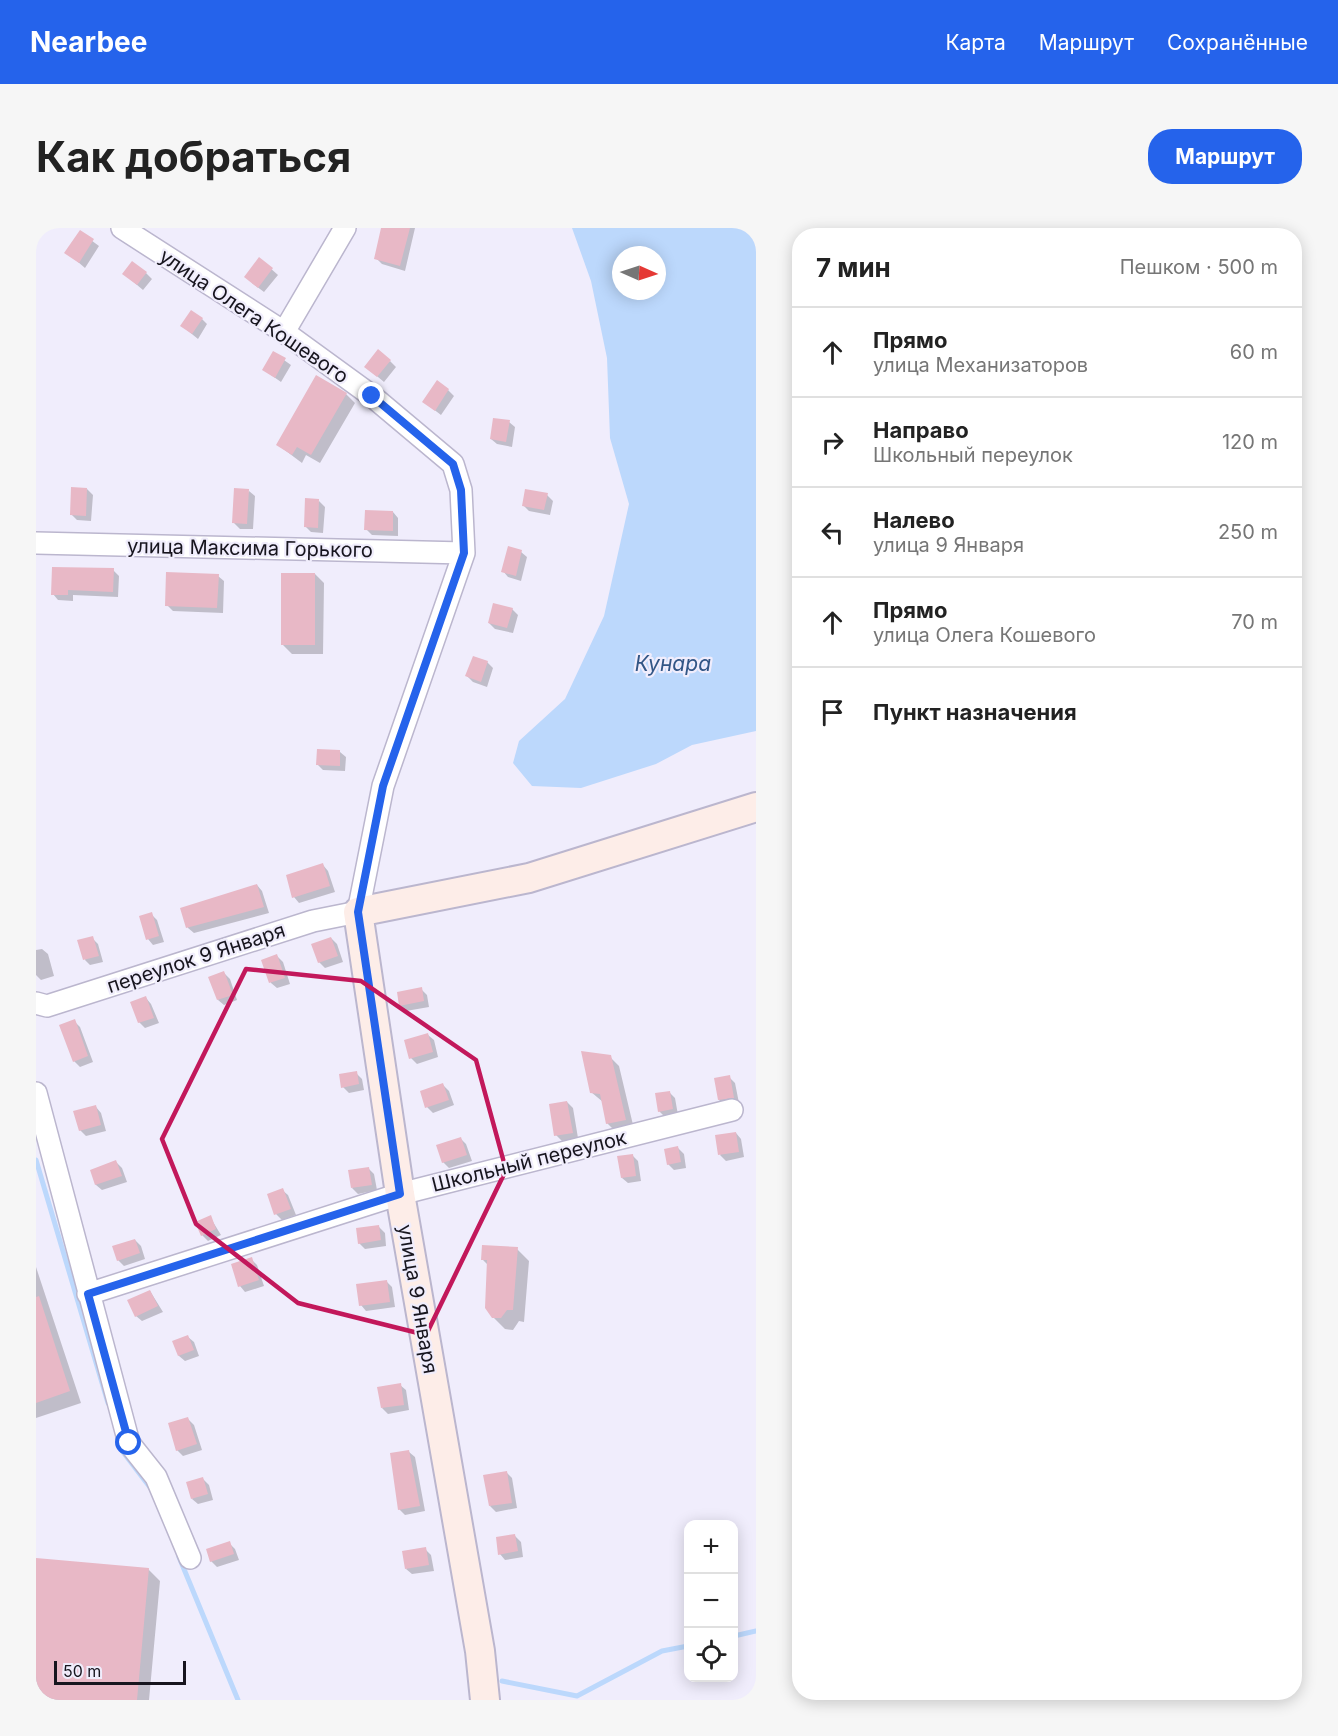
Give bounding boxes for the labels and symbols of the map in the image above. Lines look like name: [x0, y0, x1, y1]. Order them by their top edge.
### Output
street label: улица Олега Кошевого: [155, 244, 353, 388]
north arrow: [612, 246, 666, 300]
route end: [358, 382, 384, 408]
street label: улица Максима Горького: [127, 534, 373, 562]
water label: Кунара: [635, 651, 711, 676]
street label: переулок 9 Января: [104, 918, 288, 998]
street label: Школьный переулок: [429, 1125, 629, 1197]
street label: улица 9 Января: [393, 1223, 443, 1375]
route start: [115, 1429, 141, 1455]
scale bar: [54, 1658, 186, 1686]

